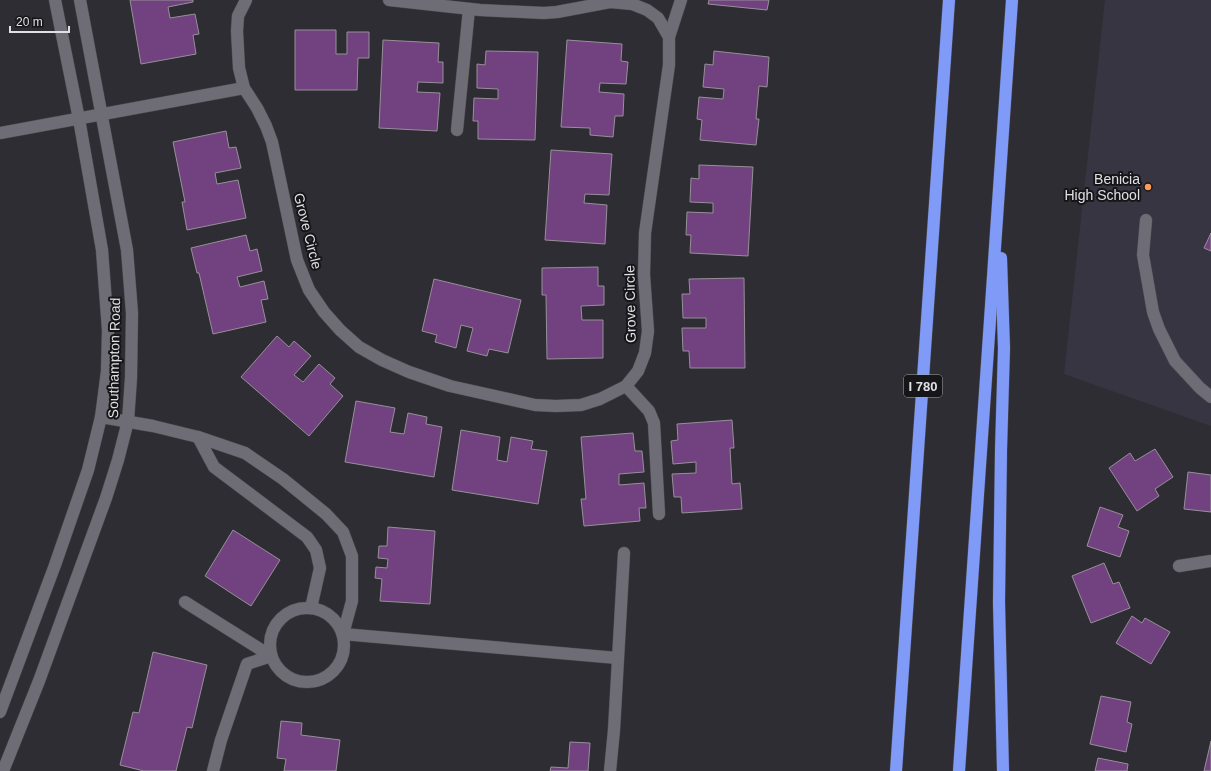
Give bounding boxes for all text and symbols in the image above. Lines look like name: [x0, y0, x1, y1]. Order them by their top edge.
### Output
scale bar: [10, 8, 69, 34]
text: 20 m: [16, 15, 43, 29]
place label: Benicia High School: [1065, 171, 1140, 203]
marker: Benicia High School: [1143, 182, 1153, 192]
street label: Grove Circle: [291, 191, 325, 271]
street label: Grove Circle: [621, 265, 639, 343]
street label: Southampton Road: [105, 298, 123, 418]
road number: I 780: [904, 375, 942, 397]

